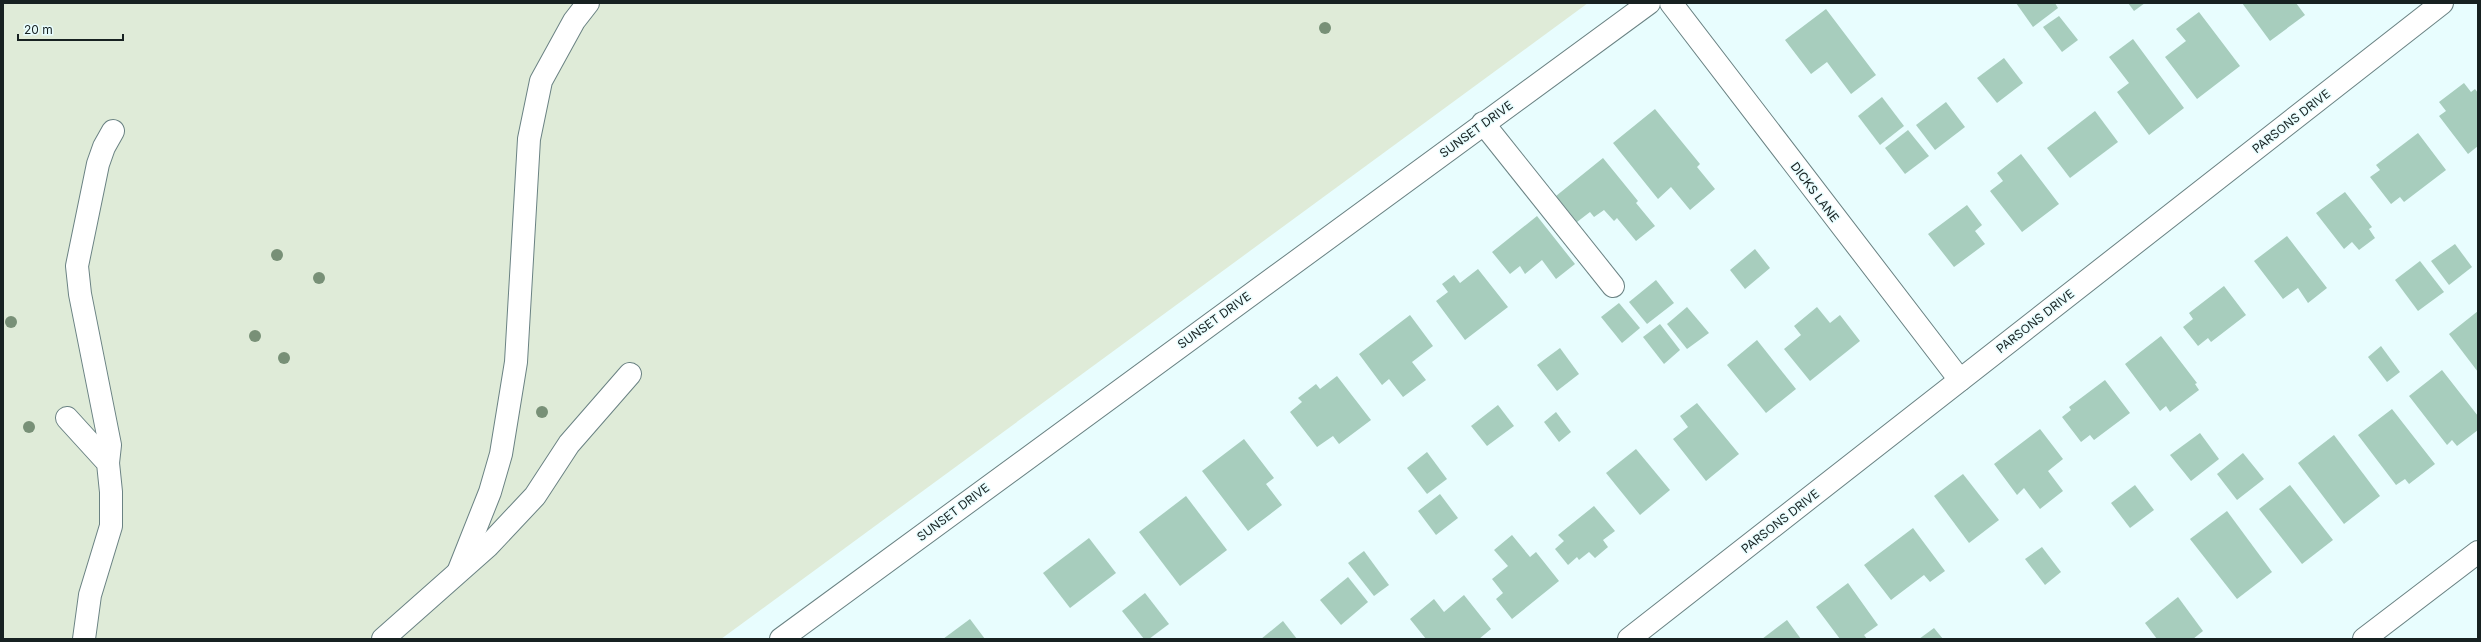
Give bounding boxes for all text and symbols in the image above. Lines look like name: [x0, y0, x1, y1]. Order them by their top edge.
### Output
scale bar: [18, 16, 123, 42]
text: 20 m: [24, 22, 53, 37]
street label: PARSONS DRIVE: [2249, 86, 2333, 156]
street label: SUNSET DRIVE: [1436, 97, 1516, 161]
street label: DICKS LANE: [1788, 159, 1842, 225]
street label: PARSONS DRIVE: [1993, 286, 2077, 356]
street label: SUNSET DRIVE: [1174, 288, 1254, 352]
street label: SUNSET DRIVE: [914, 480, 992, 544]
street label: PARSONS DRIVE: [1738, 486, 1822, 556]

